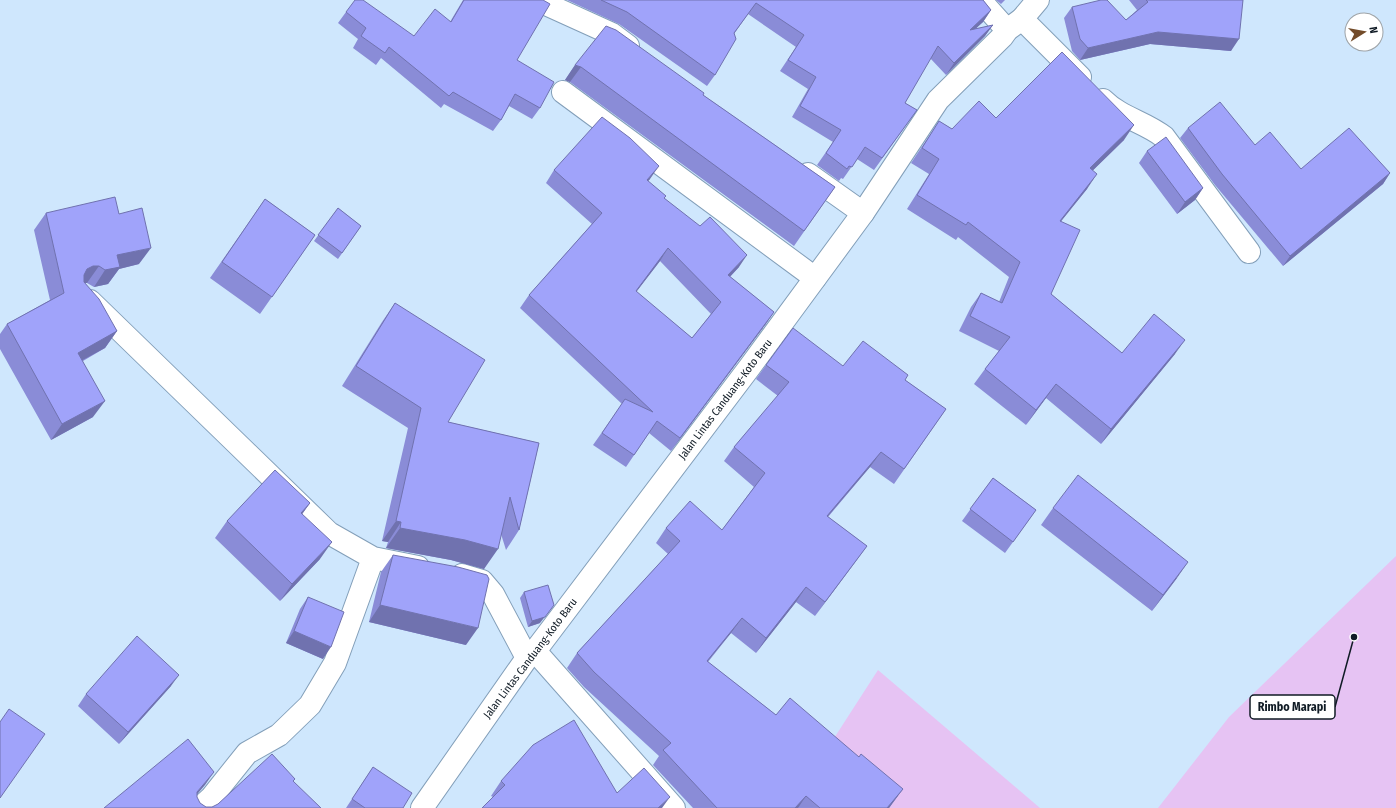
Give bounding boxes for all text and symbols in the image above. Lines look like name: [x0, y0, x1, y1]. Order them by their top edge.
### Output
north arrow: [1344, 12, 1384, 52]
text: N: [1366, 26, 1380, 35]
street label: Jalan Lintas Canduang-Koto Baru: [676, 337, 775, 462]
street label: Jalan Lintas Canduang-Koto Baru: [481, 596, 580, 721]
callout: Rimbo Marapi: [1250, 695, 1335, 719]
text: Rimbo Marapi: [1258, 700, 1326, 714]

